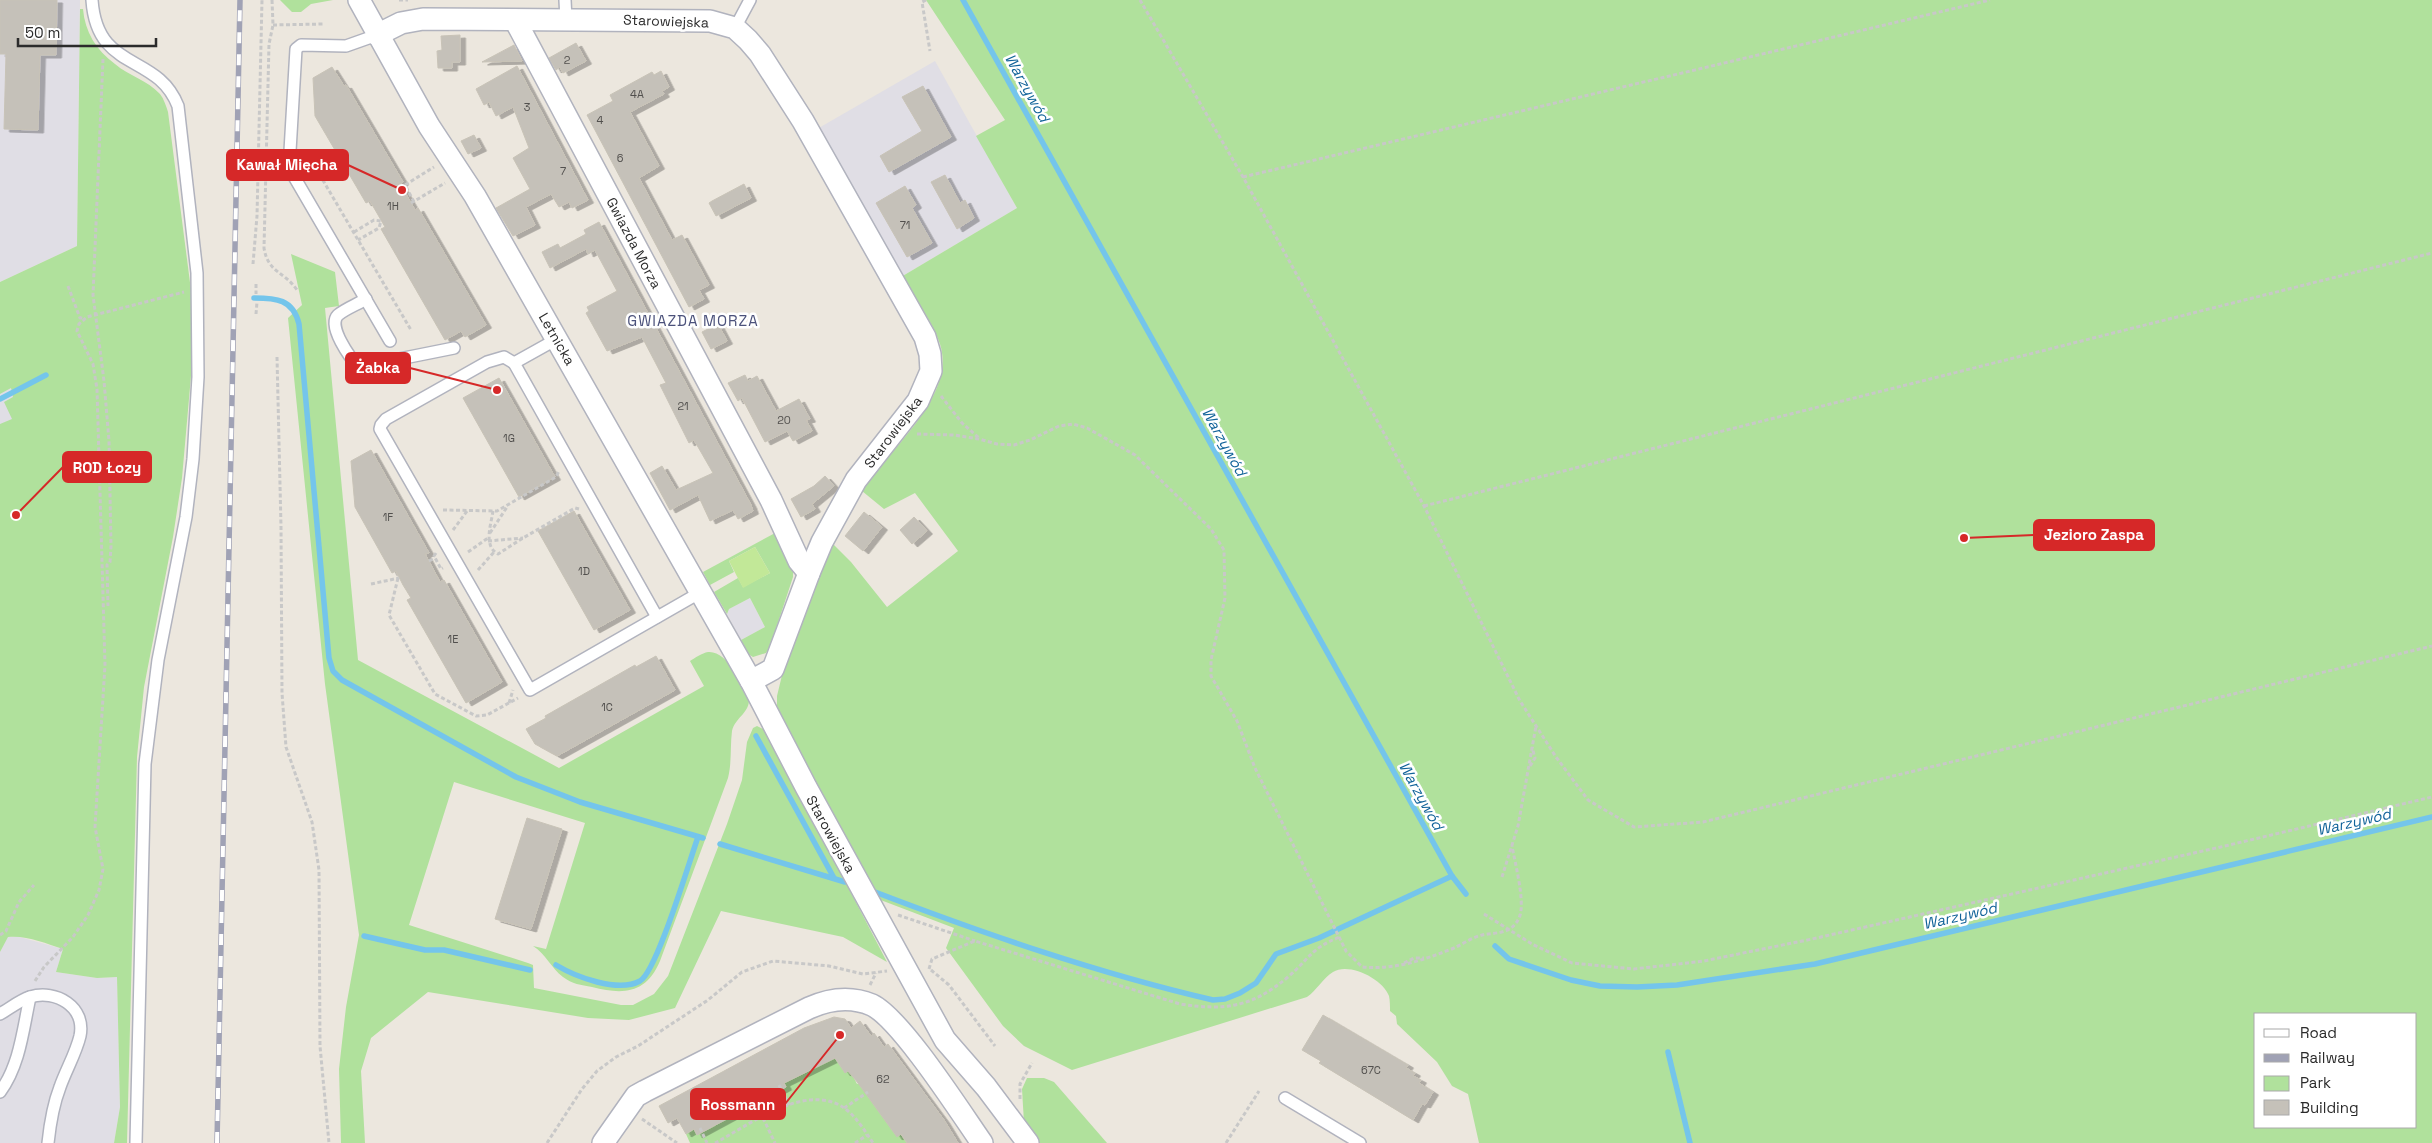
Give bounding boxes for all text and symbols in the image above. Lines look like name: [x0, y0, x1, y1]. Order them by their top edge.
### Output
street label: Starowiejska: [623, 11, 709, 31]
scale bar: [18, 15, 155, 47]
text: 50 m: [25, 23, 60, 42]
water label: Warzywód: [1001, 50, 1055, 127]
house number: 2: [564, 53, 571, 67]
house number: 4A: [630, 87, 644, 101]
house number: 3: [524, 100, 531, 114]
house number: 4: [597, 113, 604, 127]
callout: Kawał Mięcha: [227, 150, 348, 180]
house number: 6: [617, 151, 624, 165]
text: Kawał Mięcha: [236, 155, 338, 174]
house number: 7: [560, 164, 566, 178]
street label: Gwiazda Morza: [602, 194, 666, 292]
house number: 1H: [387, 199, 399, 213]
house number: 71: [900, 218, 910, 232]
street label: Letnicka: [535, 309, 579, 369]
district label: GWIAZDA MORZA: [627, 311, 759, 330]
callout: Żabka: [346, 353, 410, 383]
text: Żabka: [356, 358, 400, 377]
street label: Starowiejska: [860, 392, 926, 472]
house number: 21: [677, 399, 689, 413]
water label: Warzywód: [1198, 404, 1252, 481]
house number: 20: [777, 413, 791, 427]
house number: 1G: [503, 431, 515, 445]
callout: ROD Łozy: [63, 452, 151, 482]
text: ROD Łozy: [73, 458, 141, 477]
house number: 1F: [383, 510, 393, 524]
callout: Jezioro Zaspa: [2034, 520, 2154, 550]
text: Jezioro Zaspa: [2044, 525, 2144, 544]
house number: 1D: [578, 564, 590, 578]
house number: 1E: [448, 632, 458, 646]
house number: 1C: [601, 700, 613, 714]
water label: Warzywód: [1395, 758, 1449, 835]
street label: Starowiejska: [802, 792, 860, 876]
water label: Warzywód: [2315, 803, 2395, 839]
water label: Warzywód: [1921, 897, 2001, 933]
legend: [2254, 1013, 2417, 1128]
text: Road: [2300, 1023, 2337, 1042]
text: Railway: [2300, 1048, 2355, 1067]
house number: 67C: [1361, 1063, 1381, 1077]
house number: 62: [876, 1072, 890, 1086]
text: Park: [2300, 1073, 2331, 1092]
callout: Rossmann: [691, 1089, 785, 1119]
text: Rossmann: [701, 1095, 775, 1114]
text: Building: [2300, 1098, 2359, 1117]

